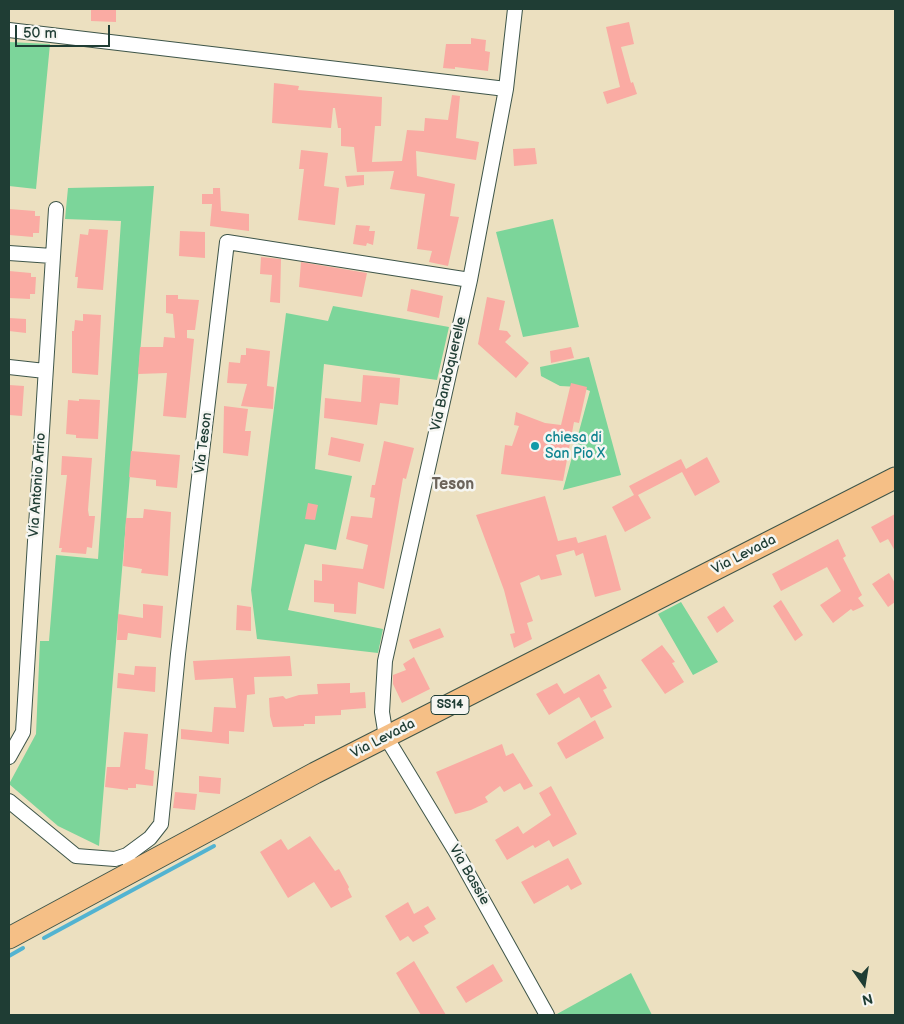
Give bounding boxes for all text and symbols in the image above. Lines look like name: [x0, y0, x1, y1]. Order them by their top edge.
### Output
scale bar: [18, 15, 112, 47]
text: 50 m: [23, 24, 57, 43]
street label: Via Bandoquerelle: [428, 315, 470, 433]
street label: Via Teson: [192, 411, 216, 475]
place label: chiesa di San Pio X: [545, 430, 605, 462]
street label: Via Antonio Arrio: [26, 432, 50, 538]
marker: chiesa di San Pio X: [529, 440, 541, 452]
district label: Teson: [432, 475, 474, 495]
street label: Via Levada: [709, 532, 779, 578]
road number: SS14: [431, 696, 469, 714]
street label: Via Levada: [348, 716, 418, 762]
street label: Via Bassie: [445, 842, 493, 908]
north arrow: [839, 959, 889, 1009]
text: N: [860, 990, 875, 1009]

